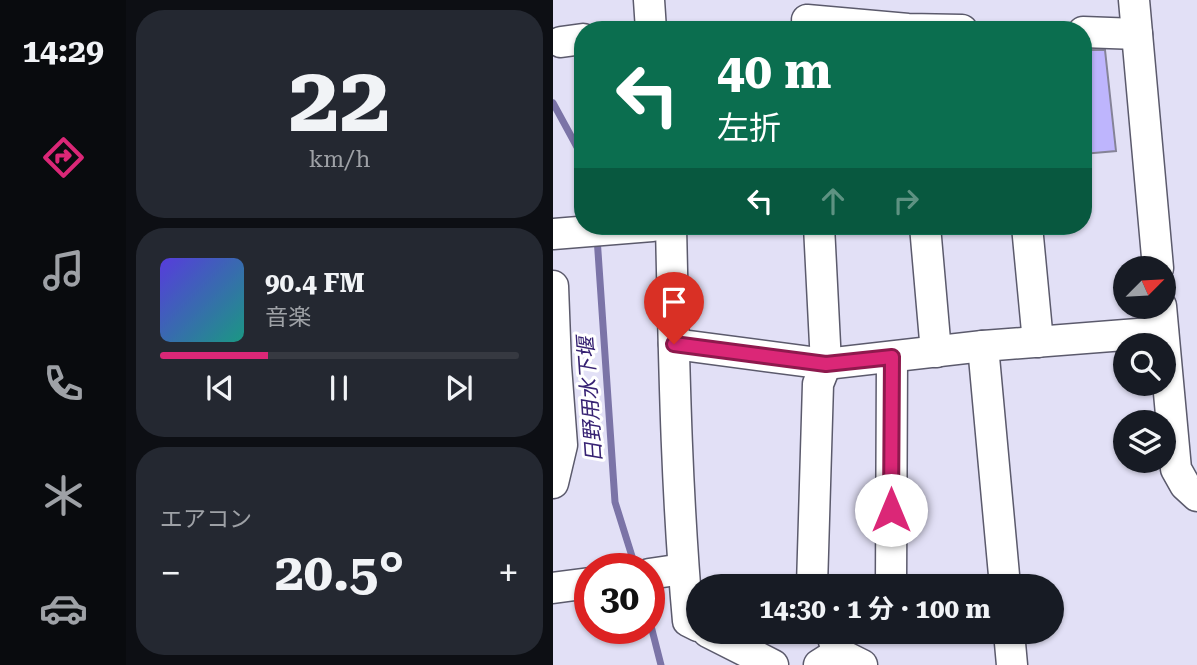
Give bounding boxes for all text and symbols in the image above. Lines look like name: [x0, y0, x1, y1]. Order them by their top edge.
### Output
text: 14:29: [22, 32, 104, 70]
text: 40 m: [717, 43, 832, 100]
text: 22: [289, 47, 390, 153]
icon: left: [602, 49, 693, 140]
text: 左折: [717, 109, 781, 147]
icon: directions: [39, 133, 88, 182]
text: km/h: [309, 146, 370, 173]
icon: left: [741, 182, 779, 220]
icon: ahead: [814, 182, 852, 220]
icon: right: [887, 182, 925, 220]
icon: music: [39, 246, 88, 295]
north arrow: [1113, 256, 1176, 318]
map controls: [1113, 256, 1176, 473]
text: 90.4 FM: [265, 268, 365, 298]
pin: [644, 272, 704, 344]
icon: arrive: [655, 283, 693, 321]
text: 音楽: [265, 304, 311, 331]
water label: 日野用水下堰: [573, 332, 606, 464]
button: search: [1113, 333, 1176, 396]
icon: phone: [39, 359, 88, 408]
icon: previous: [201, 369, 239, 407]
icon: pause: [320, 369, 358, 407]
icon: next: [440, 369, 478, 407]
button: layers: [1113, 410, 1176, 473]
icon: climate: [39, 471, 88, 520]
position arrow: [854, 473, 928, 547]
text: エアコン: [160, 506, 252, 533]
text: 20.5°: [275, 542, 404, 603]
text: −: [160, 551, 181, 595]
text: +: [498, 551, 519, 595]
speed limit sign: 30: [574, 553, 665, 644]
icon: car: [39, 584, 88, 633]
text: 14:30 · 1 分 · 100 m: [759, 594, 991, 624]

